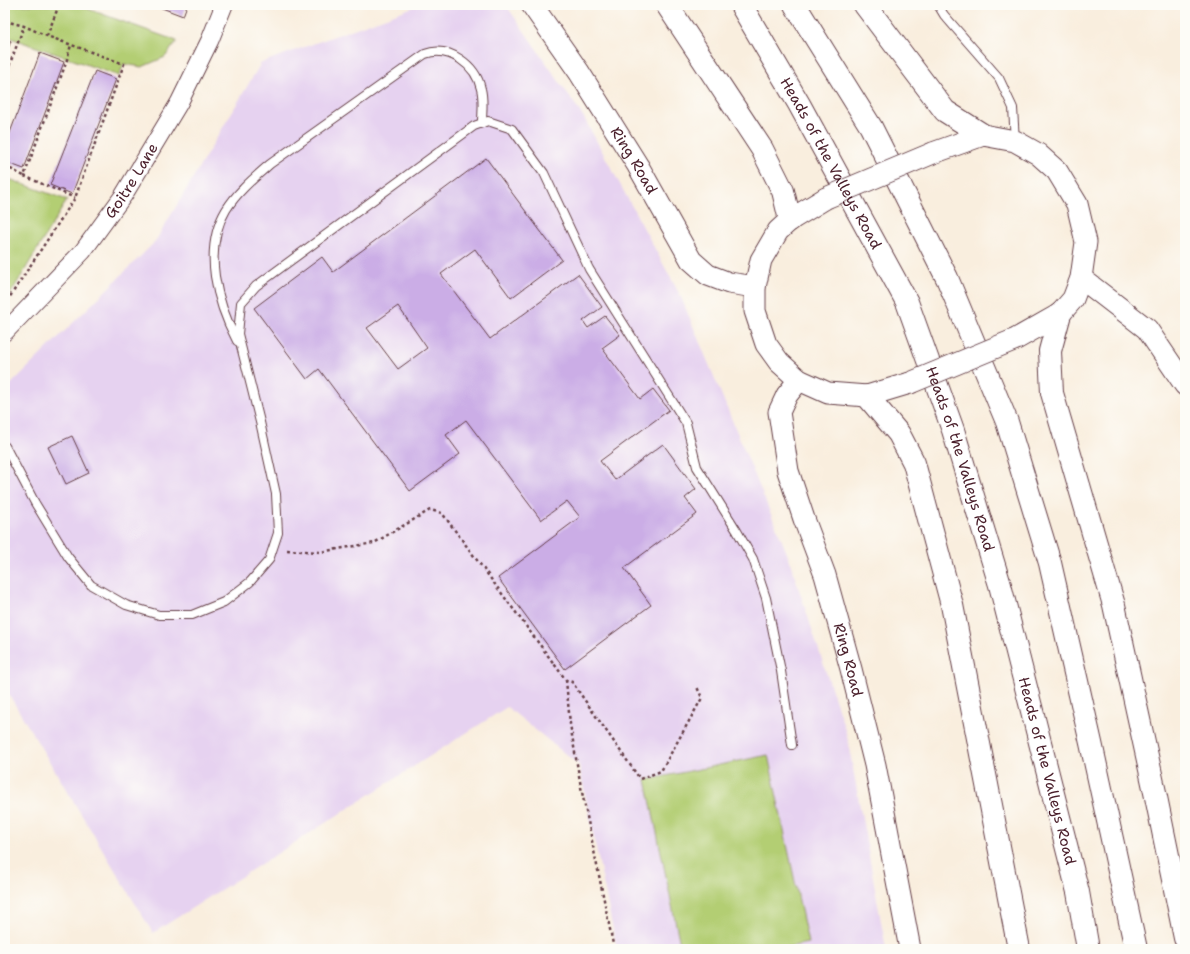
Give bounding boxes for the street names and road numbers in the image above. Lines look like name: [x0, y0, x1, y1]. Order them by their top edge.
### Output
street label: Heads of the Valleys Road: [776, 74, 886, 253]
street label: Ring Road: [606, 123, 662, 198]
street label: Goitre Lane: [100, 139, 163, 222]
street label: Heads of the Valleys Road: [921, 364, 999, 554]
street label: Ring Road: [829, 621, 868, 699]
street label: Heads of the Valleys Road: [1014, 675, 1081, 867]

